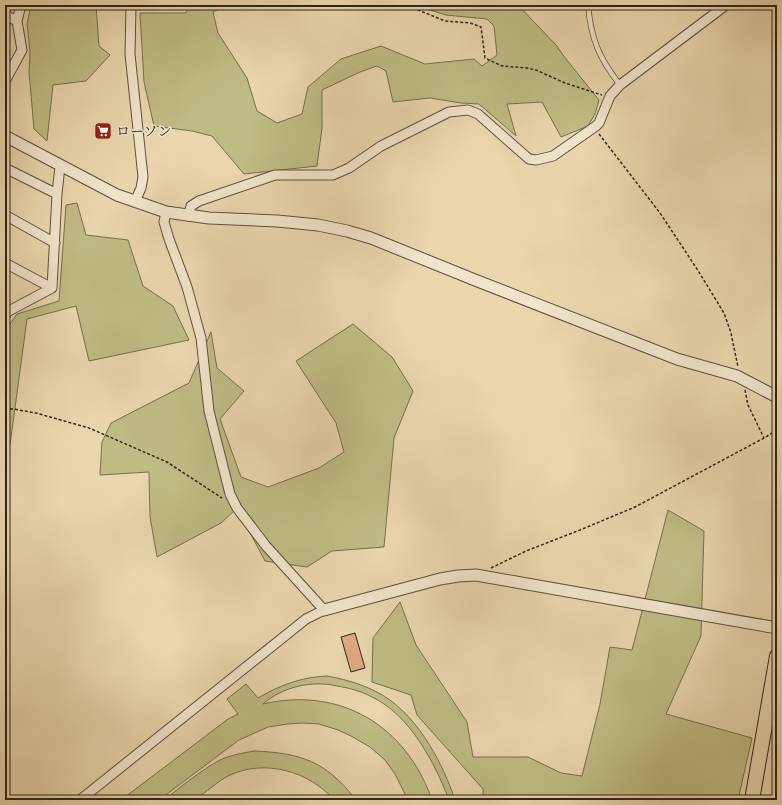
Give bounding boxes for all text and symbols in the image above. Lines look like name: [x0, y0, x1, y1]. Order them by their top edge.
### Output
supermarket icon: ローソン: [93, 121, 113, 141]
place label: ローソン: [116, 122, 171, 141]

